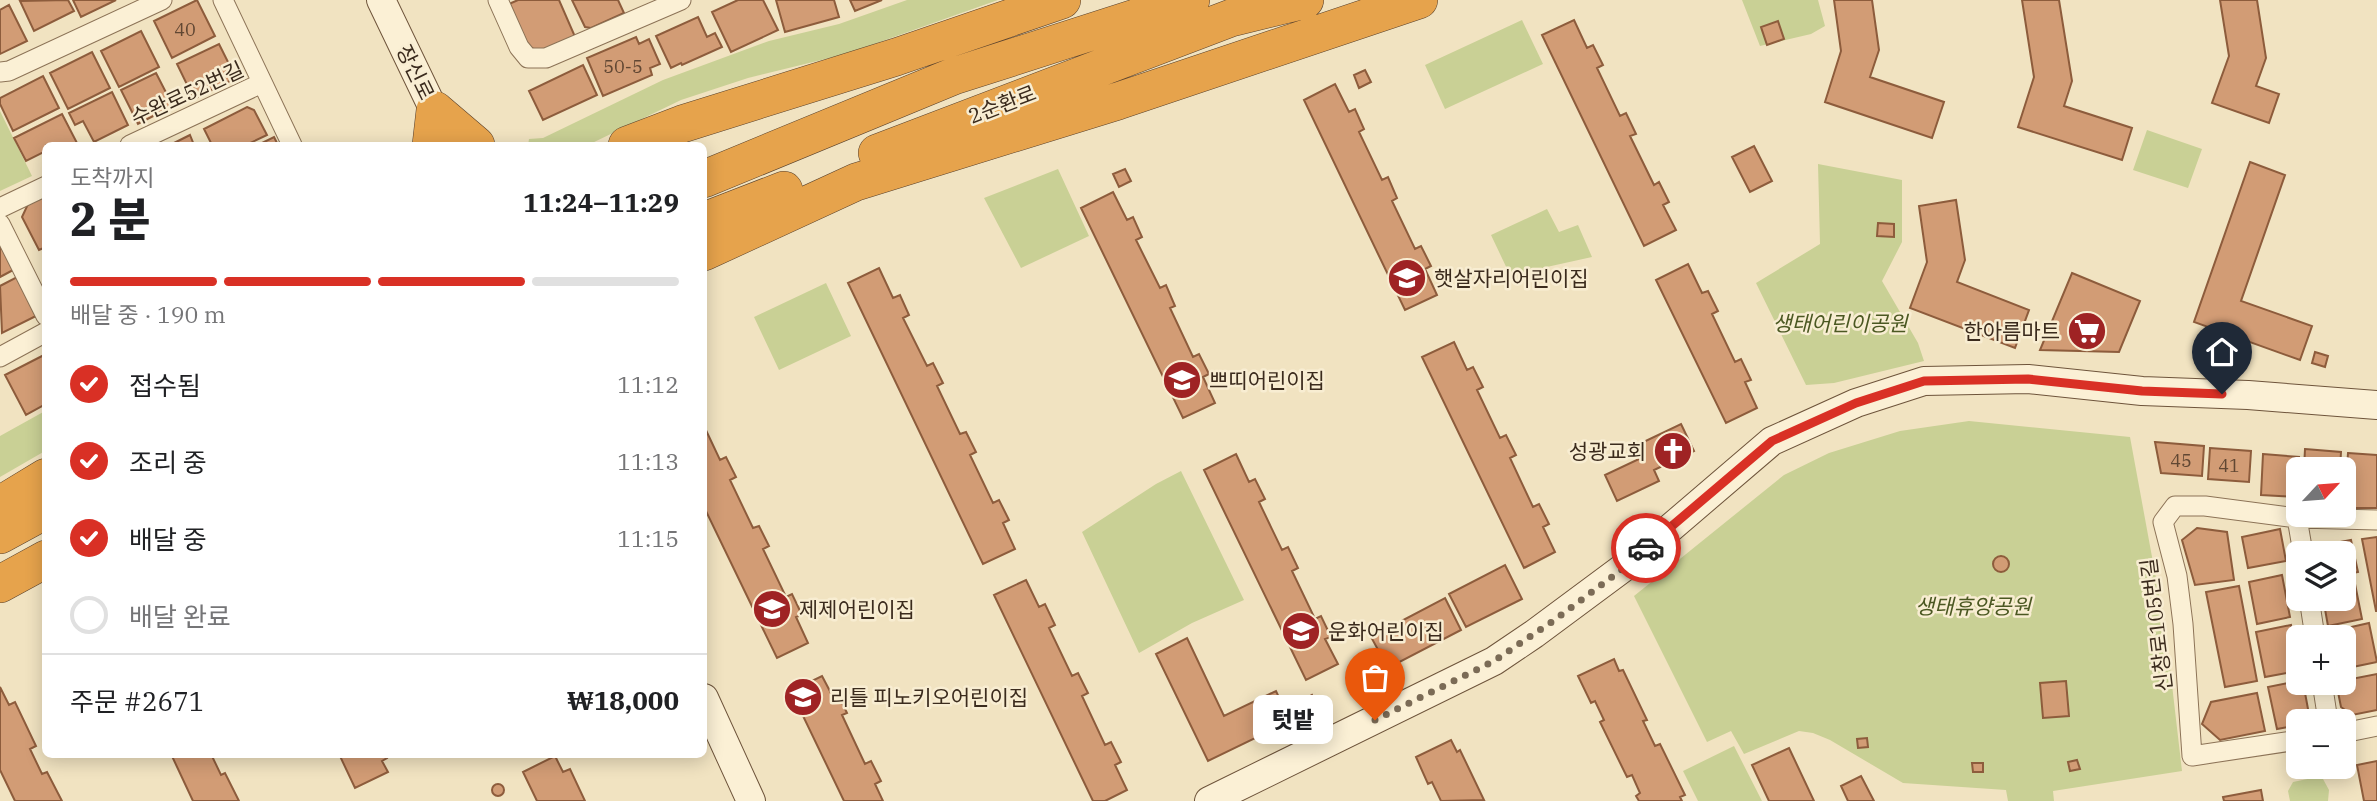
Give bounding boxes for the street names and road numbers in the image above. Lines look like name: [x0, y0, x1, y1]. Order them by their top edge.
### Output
street label: 장신로: [391, 40, 441, 104]
street label: 수완로52번길: [126, 55, 248, 131]
street label: 2순환로: [964, 78, 1040, 130]
street label: 신창로105번길: [2134, 557, 2178, 693]

